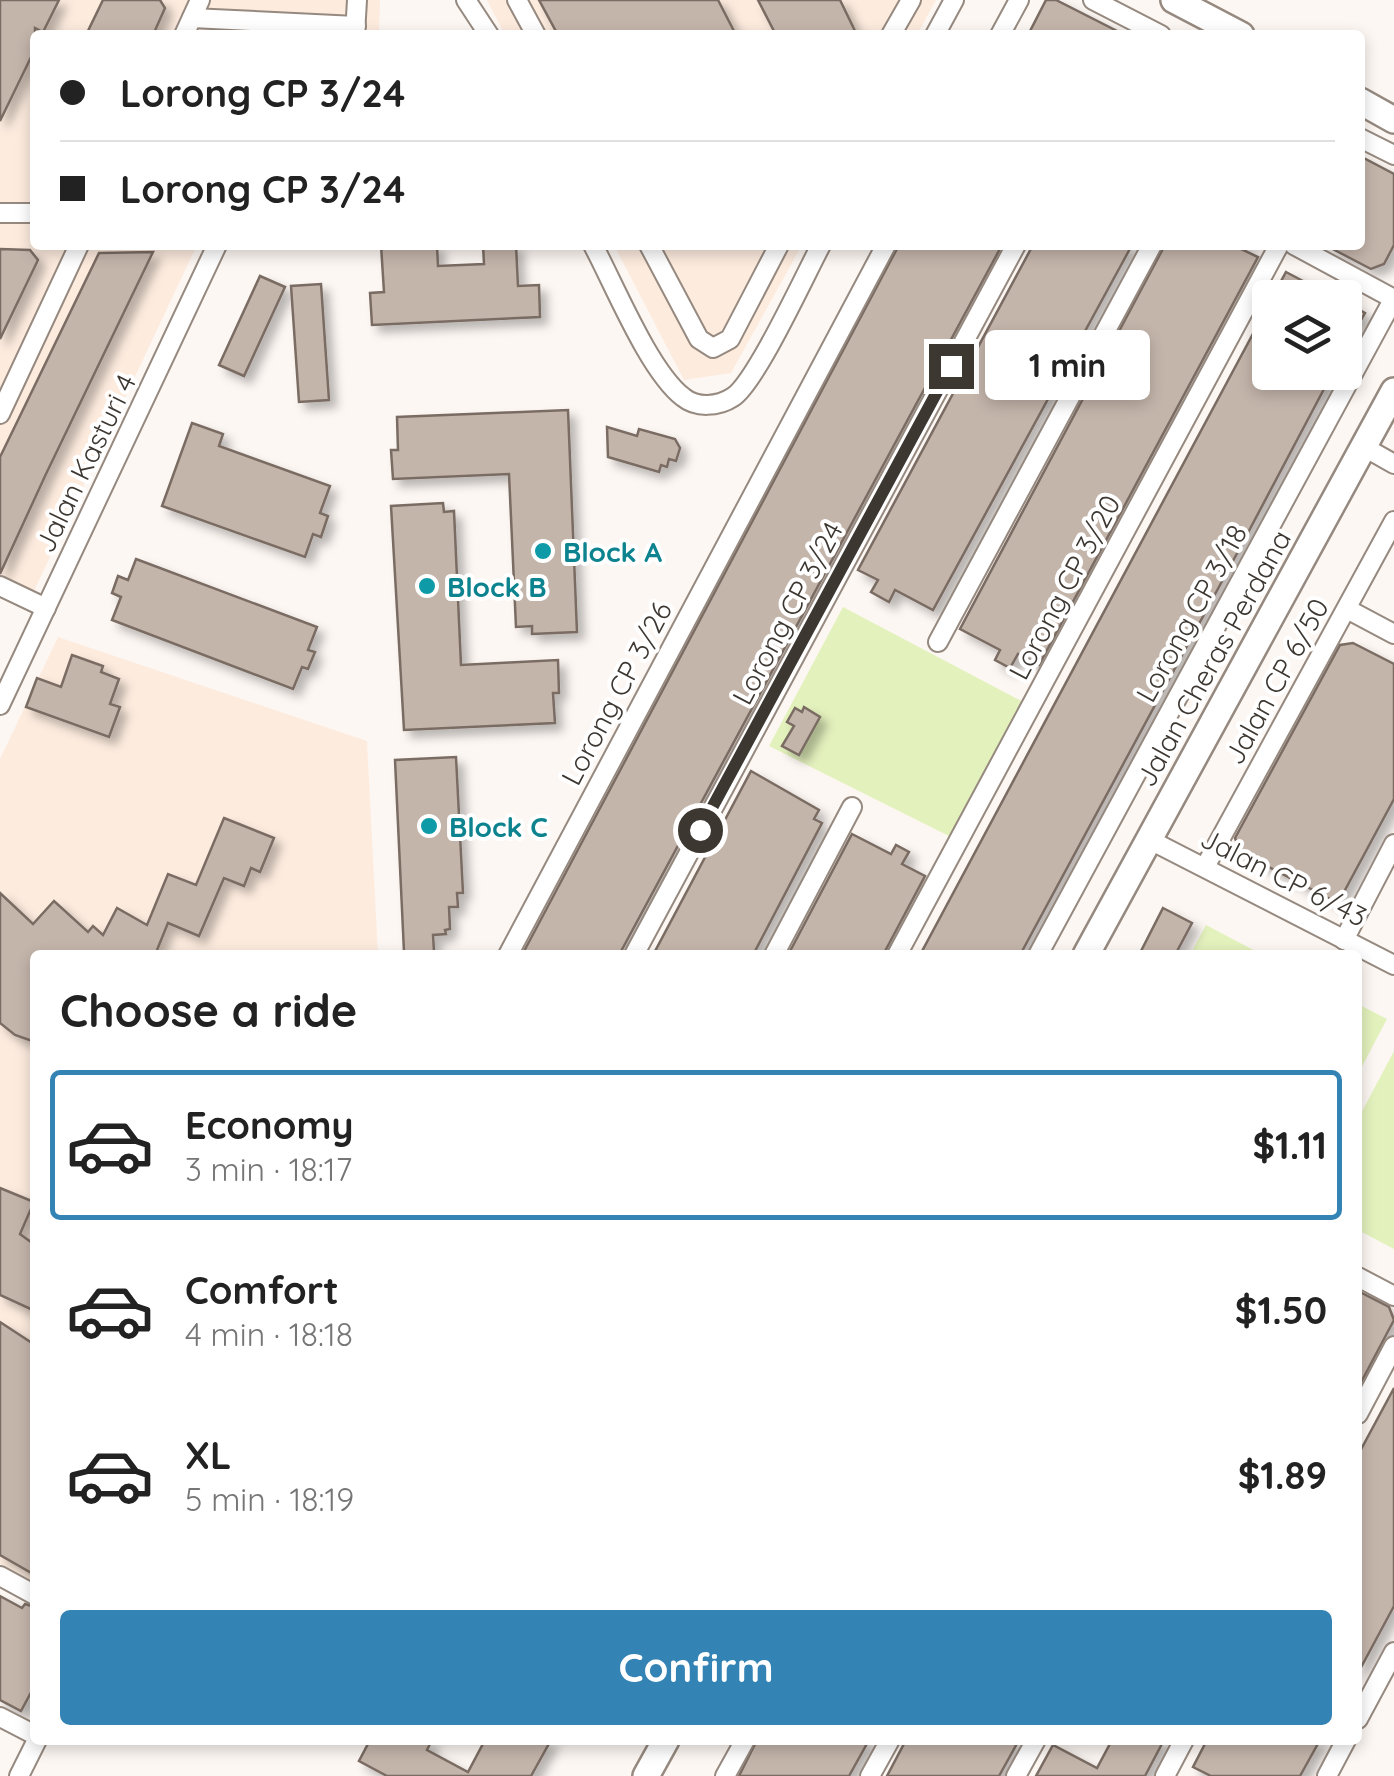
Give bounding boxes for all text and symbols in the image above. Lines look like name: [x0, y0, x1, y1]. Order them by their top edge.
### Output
text: Lorong CP 3/24: [120, 69, 405, 117]
text: Lorong CP 3/24: [120, 165, 405, 213]
map controls: [1252, 280, 1362, 390]
button: layers: [1252, 280, 1362, 390]
callout: 1 min: [986, 331, 1151, 401]
route end: [929, 344, 974, 389]
text: 1 min: [1029, 345, 1106, 385]
street label: Jalan Kasturi 4: [27, 368, 143, 558]
street label: Lorong CP 3/20: [1001, 489, 1127, 685]
street label: Lorong CP 3/24: [724, 516, 850, 710]
street label: Lorong CP 3/18: [1128, 518, 1254, 708]
street label: Jalan Cheras Perdana: [1128, 524, 1298, 792]
place label: Block A: [563, 534, 662, 569]
marker: Block A: [532, 540, 554, 562]
place label: Block B: [447, 569, 547, 604]
marker: Block B: [416, 575, 438, 597]
street label: Jalan CP 6/50: [1216, 592, 1336, 770]
street label: Lorong CP 3/26: [553, 595, 679, 791]
route start: [678, 808, 723, 853]
place label: Block C: [449, 809, 548, 844]
marker: Block C: [418, 815, 440, 837]
street label: Jalan CP 6/43: [1195, 820, 1373, 934]
text: Choose a ride: [60, 982, 357, 1038]
icon: car: [65, 1100, 155, 1190]
text: Economy: [185, 1101, 354, 1149]
text: $1.11: [1252, 1121, 1327, 1169]
text: 3 min · 18:17: [185, 1149, 352, 1189]
icon: car: [65, 1265, 155, 1355]
text: Comfort: [185, 1266, 339, 1314]
text: $1.50: [1235, 1286, 1327, 1334]
text: 4 min · 18:18: [185, 1314, 353, 1354]
icon: car: [65, 1430, 155, 1520]
text: XL: [185, 1431, 231, 1479]
text: $1.89: [1238, 1451, 1327, 1499]
text: 5 min · 18:19: [185, 1479, 354, 1519]
button: Confirm: [60, 1610, 1332, 1725]

